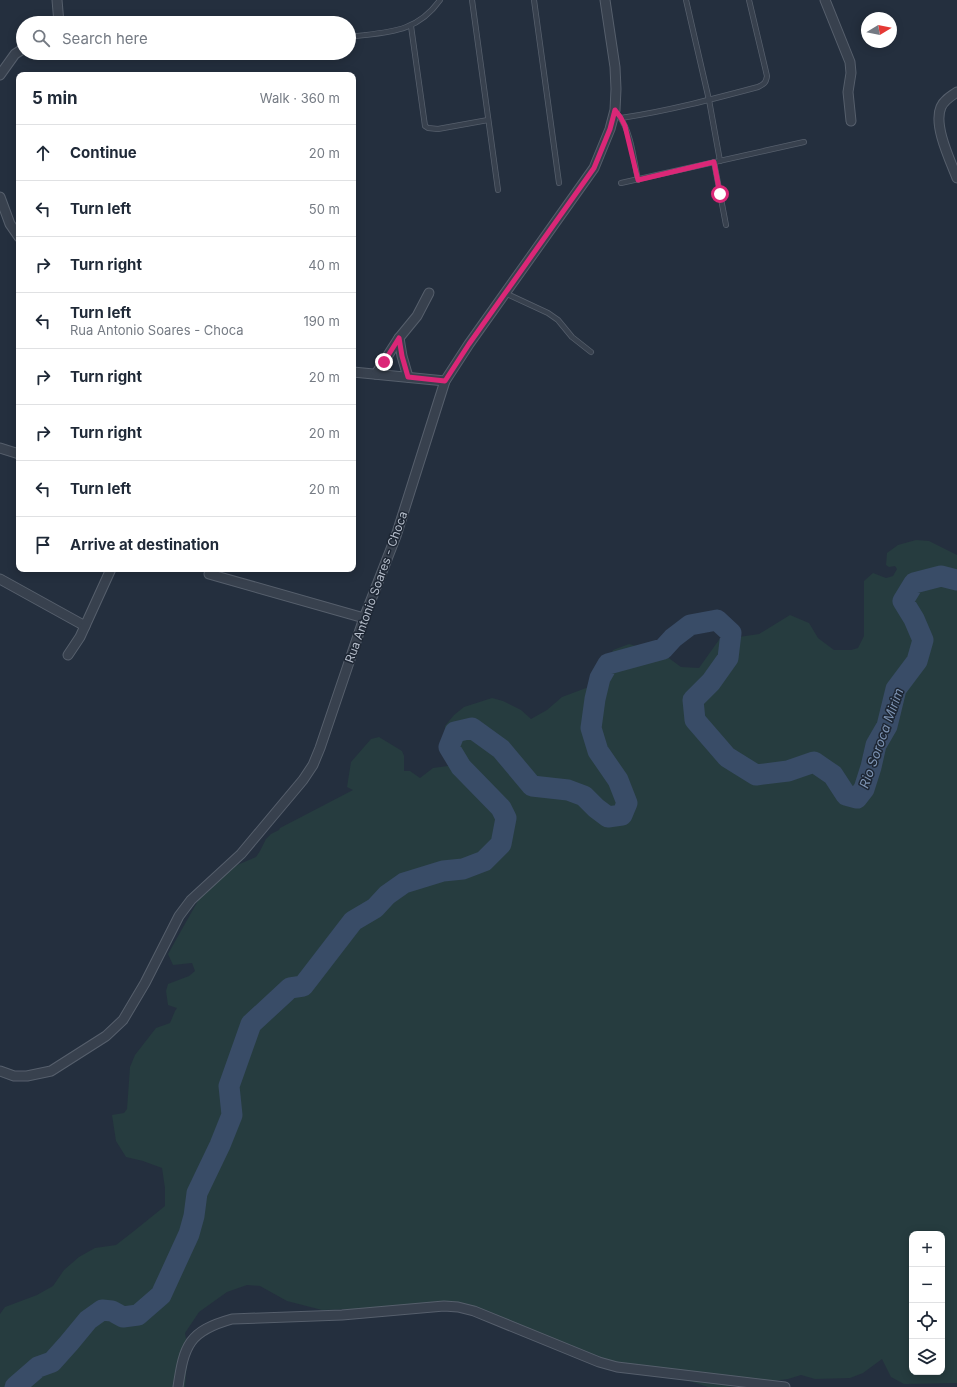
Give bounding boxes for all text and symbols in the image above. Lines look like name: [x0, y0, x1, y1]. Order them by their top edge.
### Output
north arrow: [861, 12, 897, 48]
search box: [16, 16, 356, 60]
icon: search: [30, 27, 52, 49]
text: Search here: [62, 29, 148, 48]
text: 5 min: [32, 88, 78, 108]
text: Walk · 360 m: [260, 90, 340, 106]
icon: ahead: [32, 142, 54, 164]
text: Continue: [70, 143, 137, 162]
text: 20 m: [309, 145, 340, 161]
route start: [711, 185, 729, 203]
icon: left: [32, 198, 54, 220]
text: Turn left: [70, 199, 131, 218]
text: 50 m: [309, 201, 340, 217]
icon: right: [32, 254, 54, 276]
text: Turn right: [70, 255, 142, 274]
text: 40 m: [308, 257, 340, 273]
text: Turn left: [70, 303, 131, 322]
icon: left: [32, 310, 54, 332]
text: 190 m: [303, 313, 340, 329]
text: Rua Antonio Soares - Choca: [70, 322, 244, 338]
route end: [375, 353, 393, 371]
icon: right: [32, 366, 54, 388]
text: Turn right: [70, 367, 142, 386]
text: 20 m: [309, 369, 340, 385]
icon: right: [32, 422, 54, 444]
text: Turn right: [70, 423, 142, 442]
text: 20 m: [309, 425, 340, 441]
icon: left: [32, 478, 54, 500]
text: Turn left: [70, 479, 131, 498]
text: 20 m: [309, 481, 340, 497]
street label: Rua Antonio Soares - Choca: [342, 509, 410, 665]
icon: arrive: [32, 534, 54, 556]
text: Arrive at destination: [70, 535, 219, 554]
water label: Rio Soroca Mirim: [855, 686, 907, 790]
map controls: [909, 1231, 945, 1375]
button: +: [909, 1231, 945, 1267]
button: −: [909, 1267, 945, 1303]
button: locate: [909, 1303, 945, 1339]
button: layers: [909, 1339, 945, 1375]

